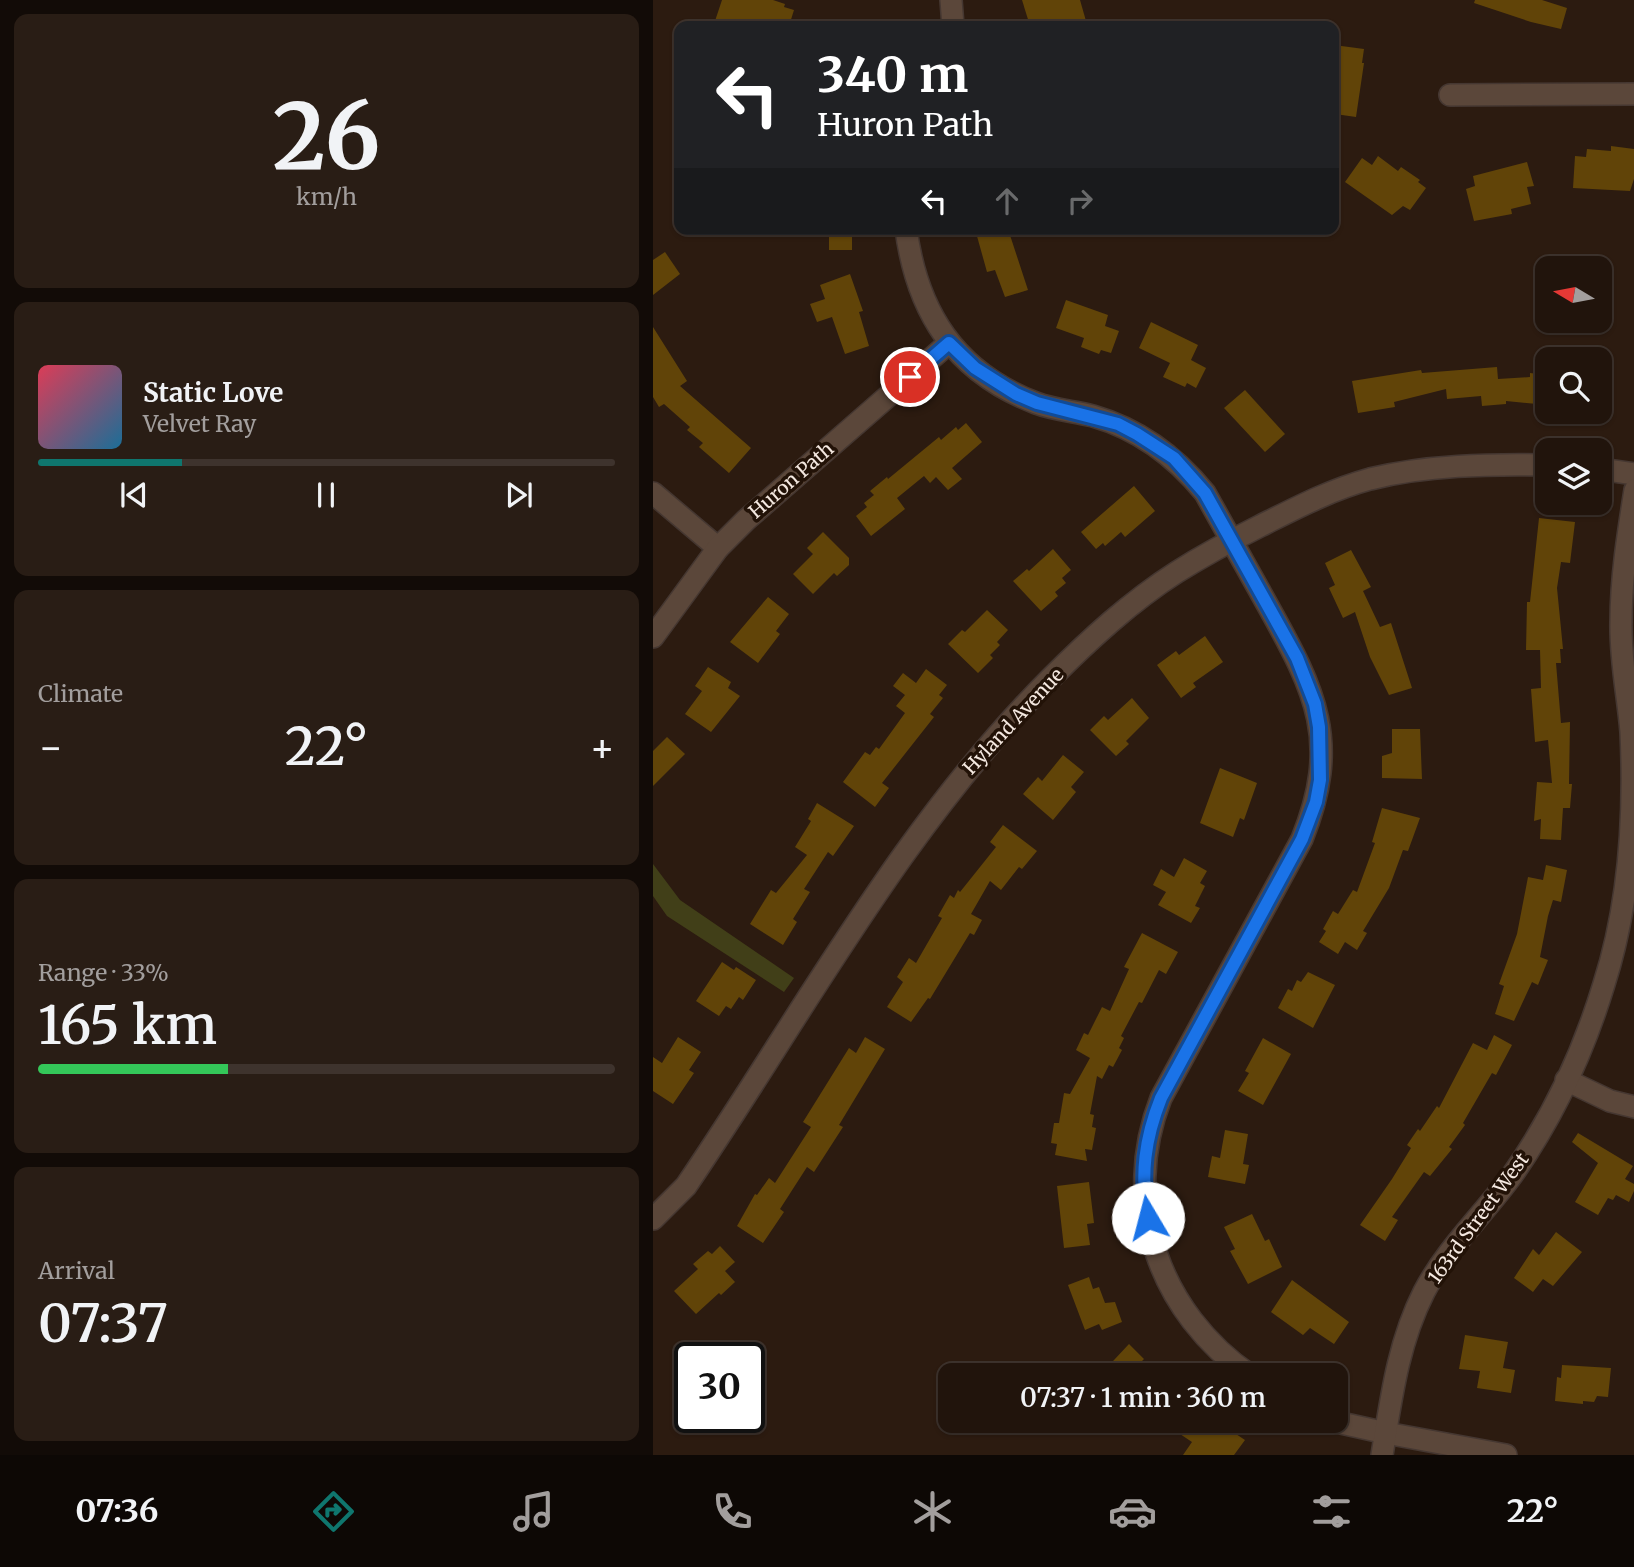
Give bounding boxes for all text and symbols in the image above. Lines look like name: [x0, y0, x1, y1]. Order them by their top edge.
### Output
text: 340 m: [817, 44, 968, 105]
icon: left: [702, 49, 793, 140]
text: 26: [273, 79, 380, 194]
text: Huron Path: [817, 105, 993, 145]
text: km/h: [296, 182, 357, 211]
icon: left: [915, 182, 953, 220]
icon: ahead: [988, 182, 1026, 220]
icon: right: [1061, 182, 1099, 220]
north arrow: [1535, 256, 1612, 332]
map controls: [1535, 256, 1612, 515]
pin: [880, 347, 940, 407]
button: search: [1535, 347, 1612, 424]
icon: arrive: [891, 358, 929, 396]
text: Static Love: [143, 376, 283, 409]
text: Velvet Ray: [143, 409, 256, 438]
street label: Huron Path: [744, 436, 839, 523]
button: layers: [1535, 438, 1612, 515]
icon: previous: [115, 476, 153, 514]
icon: pause: [307, 476, 345, 514]
icon: next: [500, 476, 538, 514]
street label: Hyland Avenue: [958, 663, 1068, 779]
text: Climate: [38, 679, 123, 708]
text: 22°: [285, 714, 368, 779]
text: −: [38, 724, 63, 771]
text: +: [590, 724, 615, 771]
text: Range · 33%: [38, 958, 169, 987]
text: 165 km: [38, 993, 217, 1058]
street label: 163rd Street West: [1422, 1147, 1534, 1288]
position arrow: [1111, 1181, 1185, 1255]
text: Arrival: [38, 1256, 115, 1285]
text: 07:37: [38, 1291, 168, 1356]
speed limit sign: 30: [674, 1342, 765, 1433]
text: 07:37 · 1 min · 360 m: [1020, 1381, 1266, 1414]
icon: directions: [309, 1487, 358, 1536]
icon: music: [509, 1487, 558, 1536]
icon: phone: [708, 1487, 757, 1536]
icon: climate: [908, 1487, 957, 1536]
icon: car: [1108, 1487, 1157, 1536]
icon: filters: [1307, 1487, 1356, 1536]
text: 07:36: [75, 1491, 158, 1531]
text: 22°: [1507, 1491, 1559, 1531]

